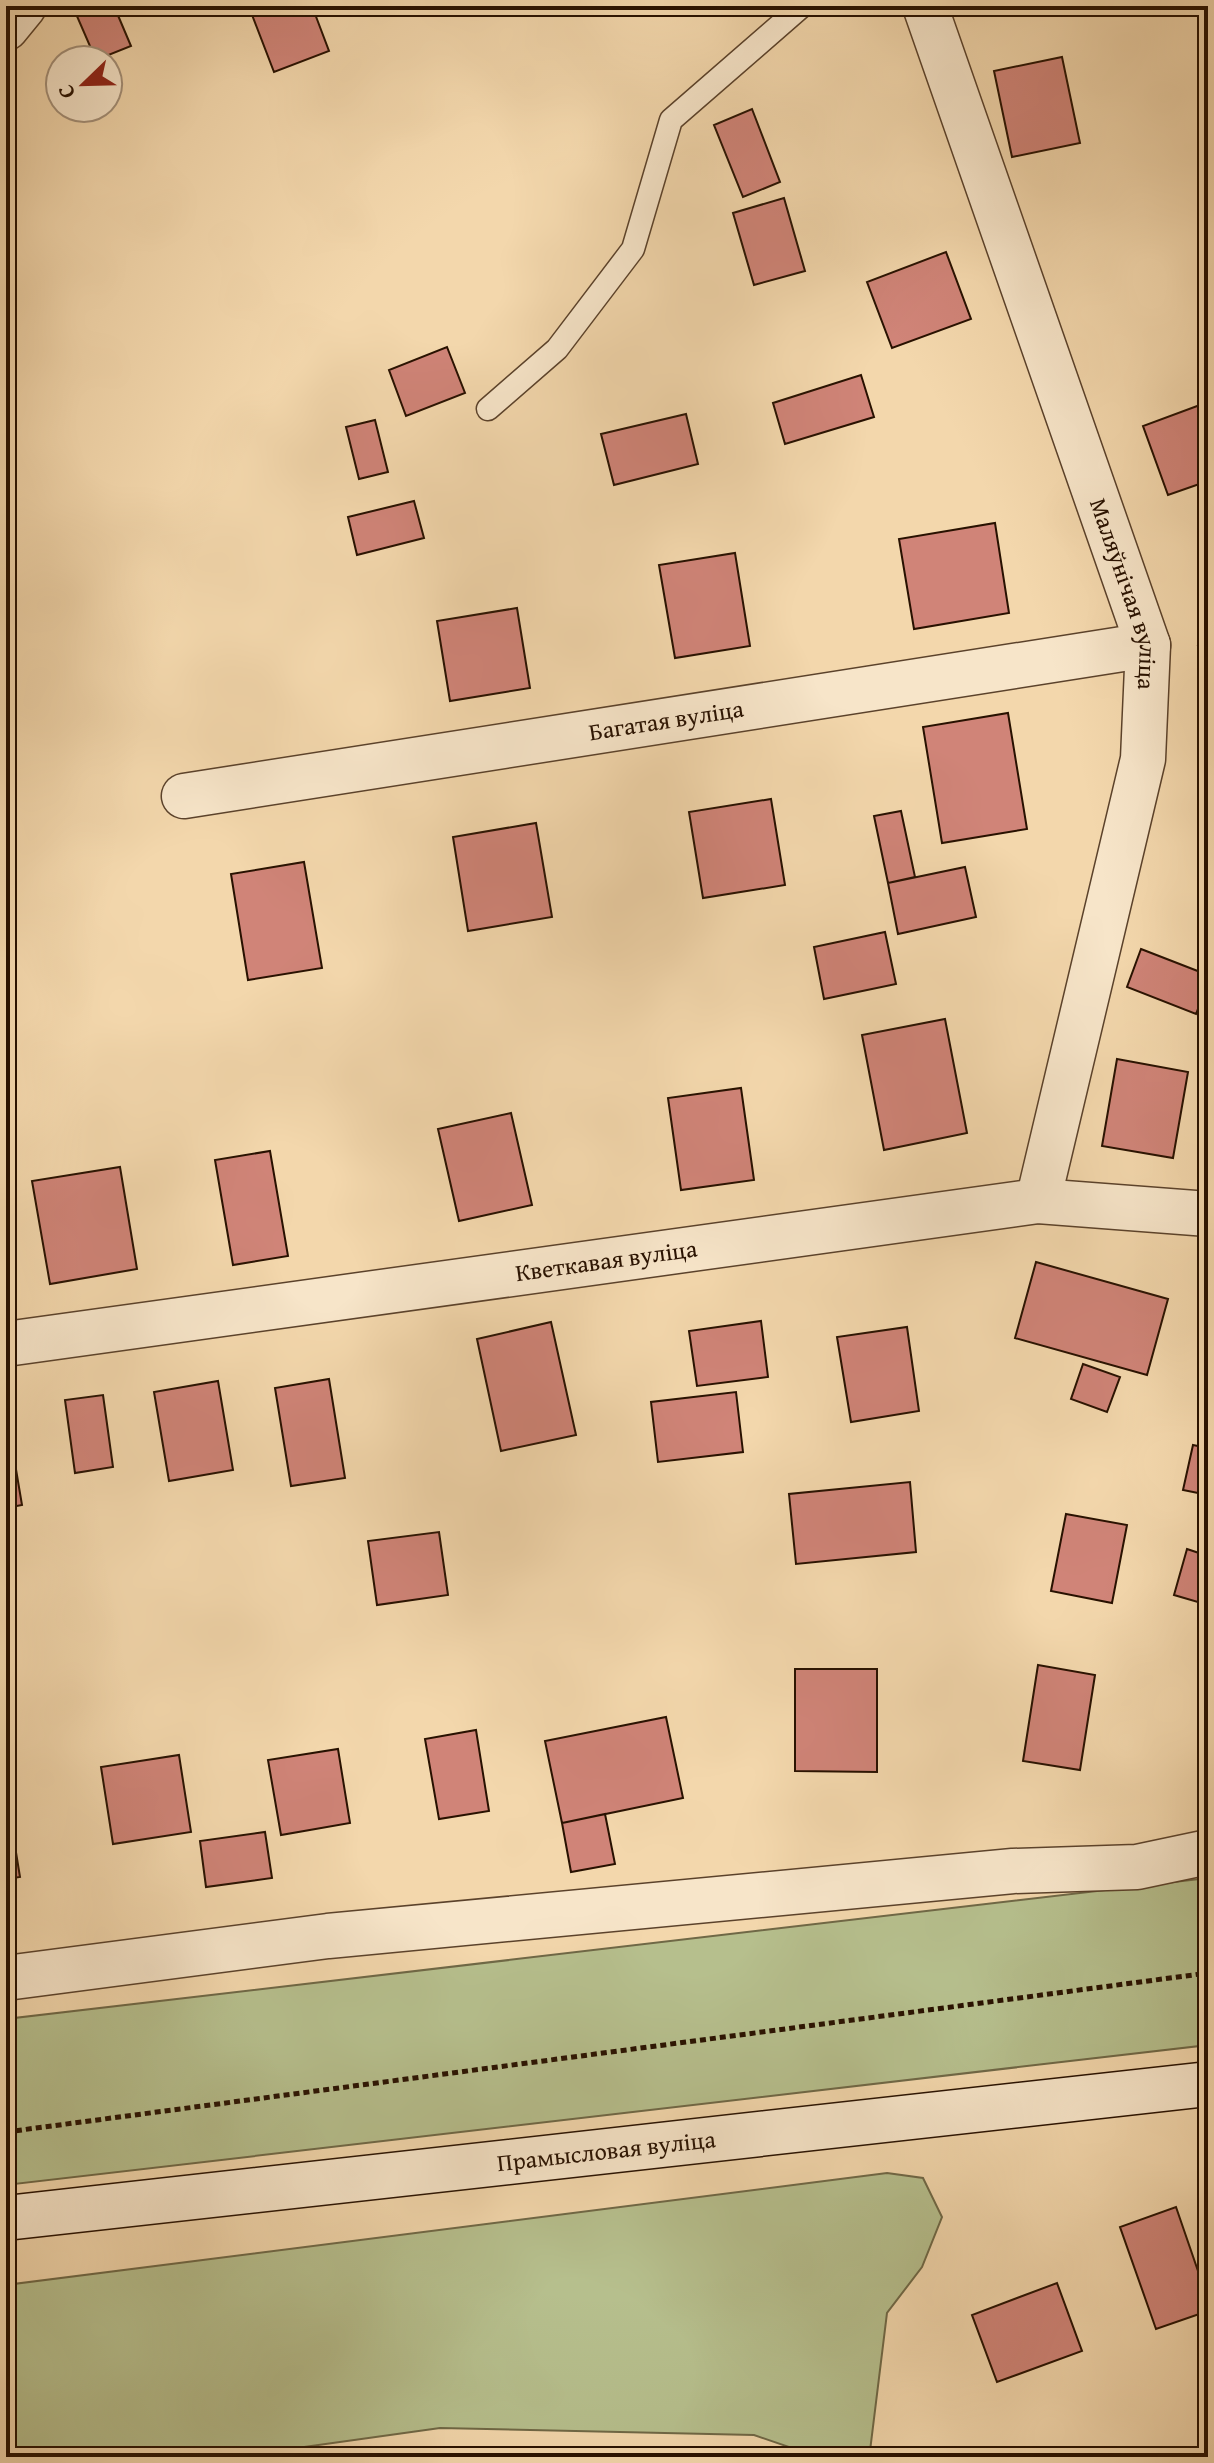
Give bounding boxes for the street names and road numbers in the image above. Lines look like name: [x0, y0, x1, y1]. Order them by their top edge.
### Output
street label: Маляўнічая вуліца: [1081, 493, 1166, 691]
street label: Багатая вуліца: [586, 691, 746, 749]
street label: Кветкавая вуліца: [513, 1230, 700, 1290]
street label: Прамысловая вуліца: [495, 2121, 718, 2180]

